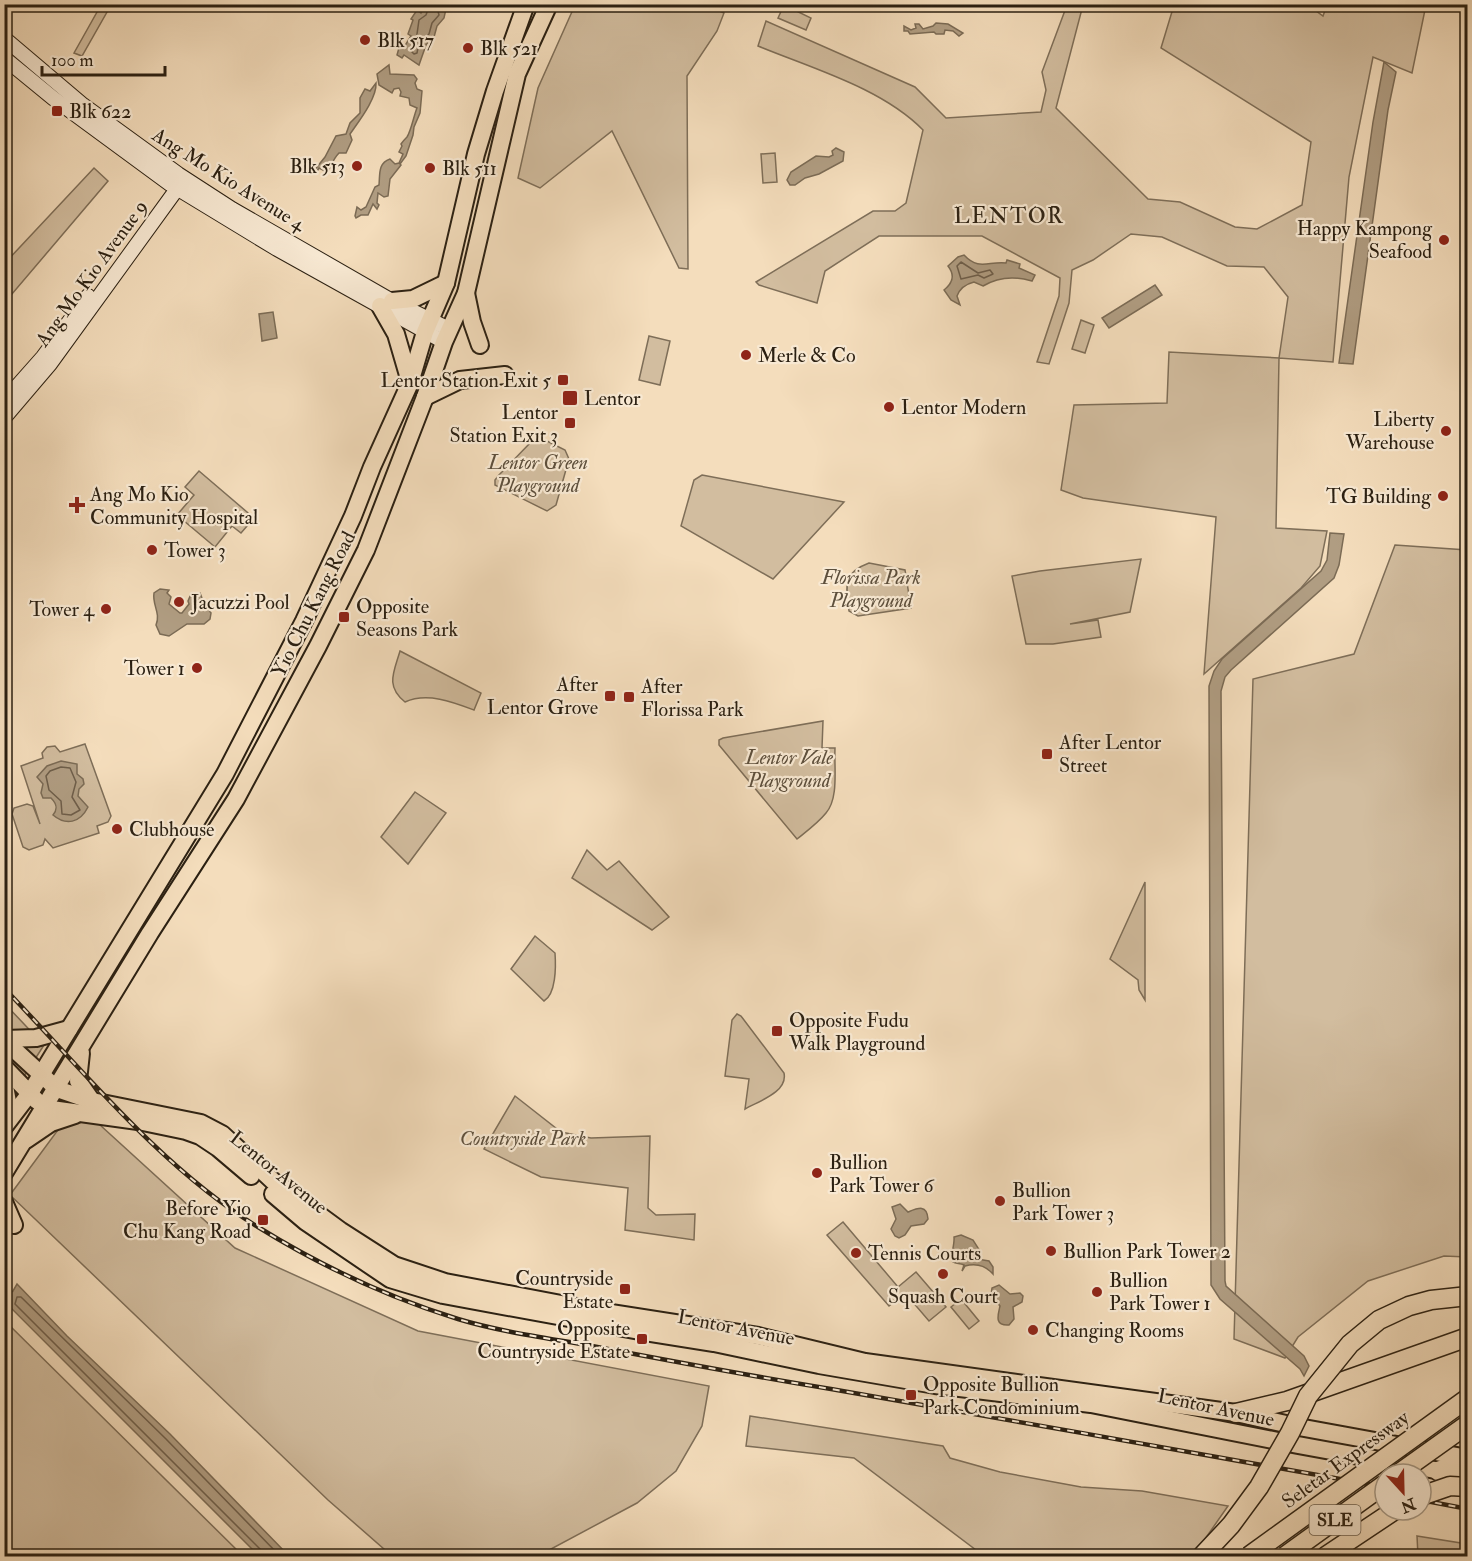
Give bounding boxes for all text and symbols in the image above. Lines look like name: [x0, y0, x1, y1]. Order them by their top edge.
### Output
place label: Blk 517: [377, 28, 434, 53]
marker: Blk 517: [358, 33, 372, 47]
place label: Blk 521: [480, 36, 538, 61]
scale bar: [42, 39, 165, 77]
marker: Blk 521: [461, 41, 475, 55]
text: 100 m: [51, 49, 94, 72]
place label: Blk 622: [69, 99, 131, 124]
marker: Blk 622: [50, 104, 64, 118]
street label: Ang Mo Kio Avenue 4: [147, 122, 311, 237]
place label: Blk 513: [289, 154, 345, 179]
place label: Blk 511: [442, 156, 497, 181]
marker: Blk 513: [350, 159, 364, 173]
marker: Blk 511: [423, 161, 437, 175]
street label: Ang Mo Kio Avenue 9: [29, 195, 153, 352]
district label: LENTOR: [954, 202, 1064, 230]
place label: Happy Kampong Seafood: [1297, 216, 1433, 264]
marker: Happy Kampong Seafood: [1437, 233, 1451, 247]
place label: Merle & Co: [758, 343, 856, 368]
marker: Merle & Co: [739, 348, 753, 362]
place label: Lentor Station Exit 5: [381, 368, 551, 393]
marker: Lentor Station Exit 5: [556, 373, 570, 387]
place label: Lentor: [584, 386, 641, 411]
marker: Lentor: [561, 389, 579, 407]
place label: Lentor Modern: [901, 395, 1026, 420]
place label: Lentor Station Exit 3: [449, 400, 559, 448]
marker: Lentor Modern: [882, 400, 896, 414]
place label: Liberty Warehouse: [1345, 407, 1435, 455]
marker: Lentor Station Exit 3: [563, 416, 577, 430]
marker: Liberty Warehouse: [1439, 424, 1453, 438]
park label: Lentor Green Playground: [487, 450, 588, 498]
place label: Ang Mo Kio Community Hospital: [89, 482, 258, 531]
place label: TG Building: [1326, 484, 1432, 509]
marker: TG Building: [1436, 489, 1450, 503]
marker: Ang Mo Kio Community Hospital: [68, 496, 86, 514]
street label: Yio Chu Kang Road: [266, 527, 361, 681]
place label: Tower 3: [164, 538, 226, 563]
marker: Tower 3: [145, 543, 159, 557]
park label: Florissa Park Playground: [820, 565, 921, 613]
place label: Jacuzzi Pool: [190, 590, 290, 615]
place label: Opposite Seasons Park: [356, 594, 458, 642]
marker: Jacuzzi Pool: [172, 595, 186, 609]
place label: Tower 4: [29, 597, 95, 622]
marker: Tower 4: [99, 602, 113, 616]
marker: Opposite Seasons Park: [337, 610, 351, 624]
place label: Tower 1: [124, 656, 185, 681]
marker: Tower 1: [190, 661, 204, 675]
place label: After Lentor Grove: [487, 672, 599, 720]
place label: After Florissa Park: [640, 674, 744, 722]
marker: After Lentor Grove: [603, 689, 617, 703]
marker: After Florissa Park: [622, 690, 636, 704]
place label: After Lentor Street: [1058, 730, 1162, 778]
park label: Lentor Vale Playground: [744, 745, 833, 793]
marker: After Lentor Street: [1040, 747, 1054, 761]
place label: Clubhouse: [129, 817, 214, 842]
marker: Clubhouse: [110, 822, 124, 836]
place label: Opposite Fudu Walk Playground: [788, 1008, 926, 1056]
marker: Opposite Fudu Walk Playground: [770, 1024, 784, 1038]
street label: Lentor Avenue: [225, 1125, 333, 1219]
park label: Countryside Park: [460, 1126, 586, 1151]
place label: Bullion Park Tower 6: [829, 1150, 935, 1198]
marker: Bullion Park Tower 6: [810, 1166, 824, 1180]
place label: Bullion Park Tower 3: [1012, 1178, 1114, 1226]
marker: Bullion Park Tower 3: [993, 1194, 1007, 1208]
place label: Before Yio Chu Kang Road: [123, 1196, 251, 1244]
marker: Before Yio Chu Kang Road: [256, 1213, 270, 1227]
place label: Bullion Park Tower 2: [1063, 1239, 1231, 1264]
place label: Tennis Courts: [868, 1241, 981, 1266]
marker: Bullion Park Tower 2: [1044, 1244, 1058, 1258]
marker: Tennis Courts: [849, 1246, 863, 1260]
place label: Countryside Estate: [515, 1266, 613, 1314]
marker: Squash Court: [936, 1267, 950, 1281]
place label: Bullion Park Tower 1: [1109, 1268, 1211, 1316]
marker: Countryside Estate: [618, 1282, 632, 1296]
place label: Squash Court: [888, 1284, 999, 1309]
marker: Bullion Park Tower 1: [1090, 1285, 1104, 1299]
street label: Lentor Avenue: [675, 1304, 797, 1351]
place label: Opposite Countryside Estate: [477, 1316, 630, 1364]
place label: Changing Rooms: [1045, 1318, 1184, 1343]
marker: Changing Rooms: [1026, 1323, 1040, 1337]
marker: Opposite Countryside Estate: [635, 1332, 649, 1346]
place label: Opposite Bullion Park Condominium: [923, 1372, 1080, 1420]
street label: Lentor Avenue: [1155, 1383, 1277, 1432]
marker: Opposite Bullion Park Condominium: [904, 1388, 918, 1402]
street label: Seletar Expressway: [1277, 1404, 1415, 1515]
north arrow: [1373, 1462, 1433, 1522]
text: N: [1397, 1493, 1420, 1517]
road number: SLE: [1310, 1505, 1360, 1535]

